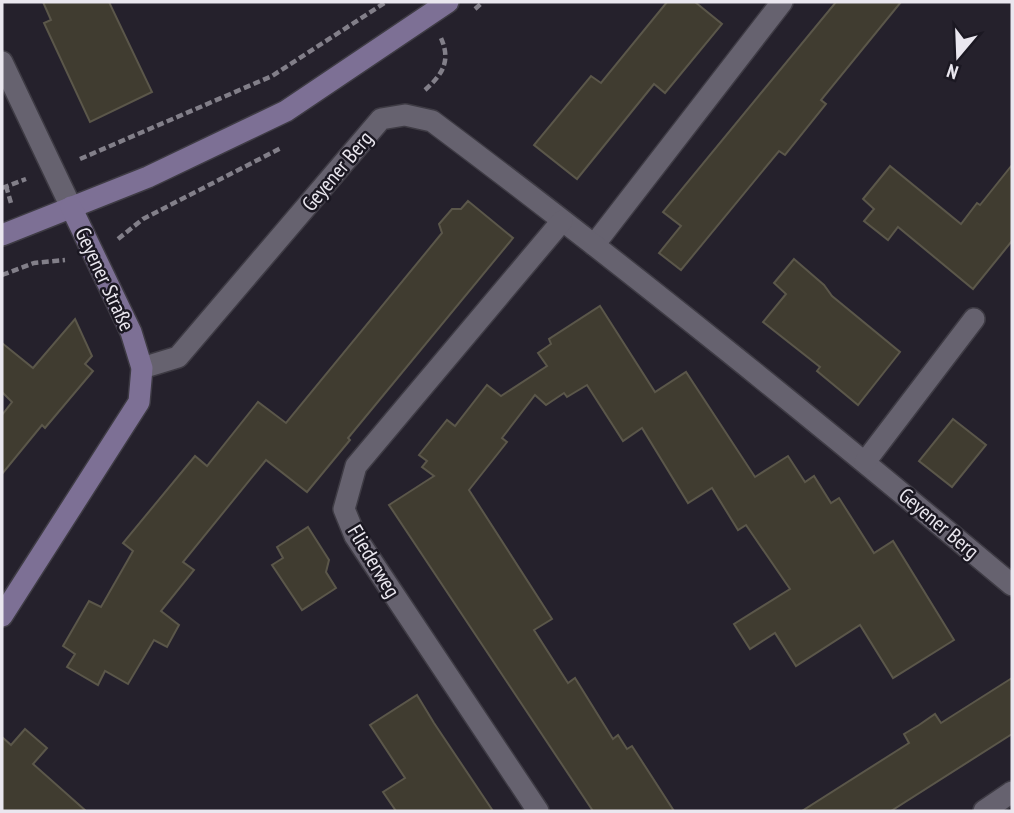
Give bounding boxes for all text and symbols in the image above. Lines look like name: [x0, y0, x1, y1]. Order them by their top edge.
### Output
north arrow: [923, 21, 993, 91]
text: N: [944, 59, 961, 85]
street label: Geyener Berg: [296, 125, 378, 217]
street label: Geyener Straße: [69, 223, 141, 335]
street label: Geyener Berg: [893, 482, 985, 564]
street label: Fliederweg: [342, 520, 406, 602]

